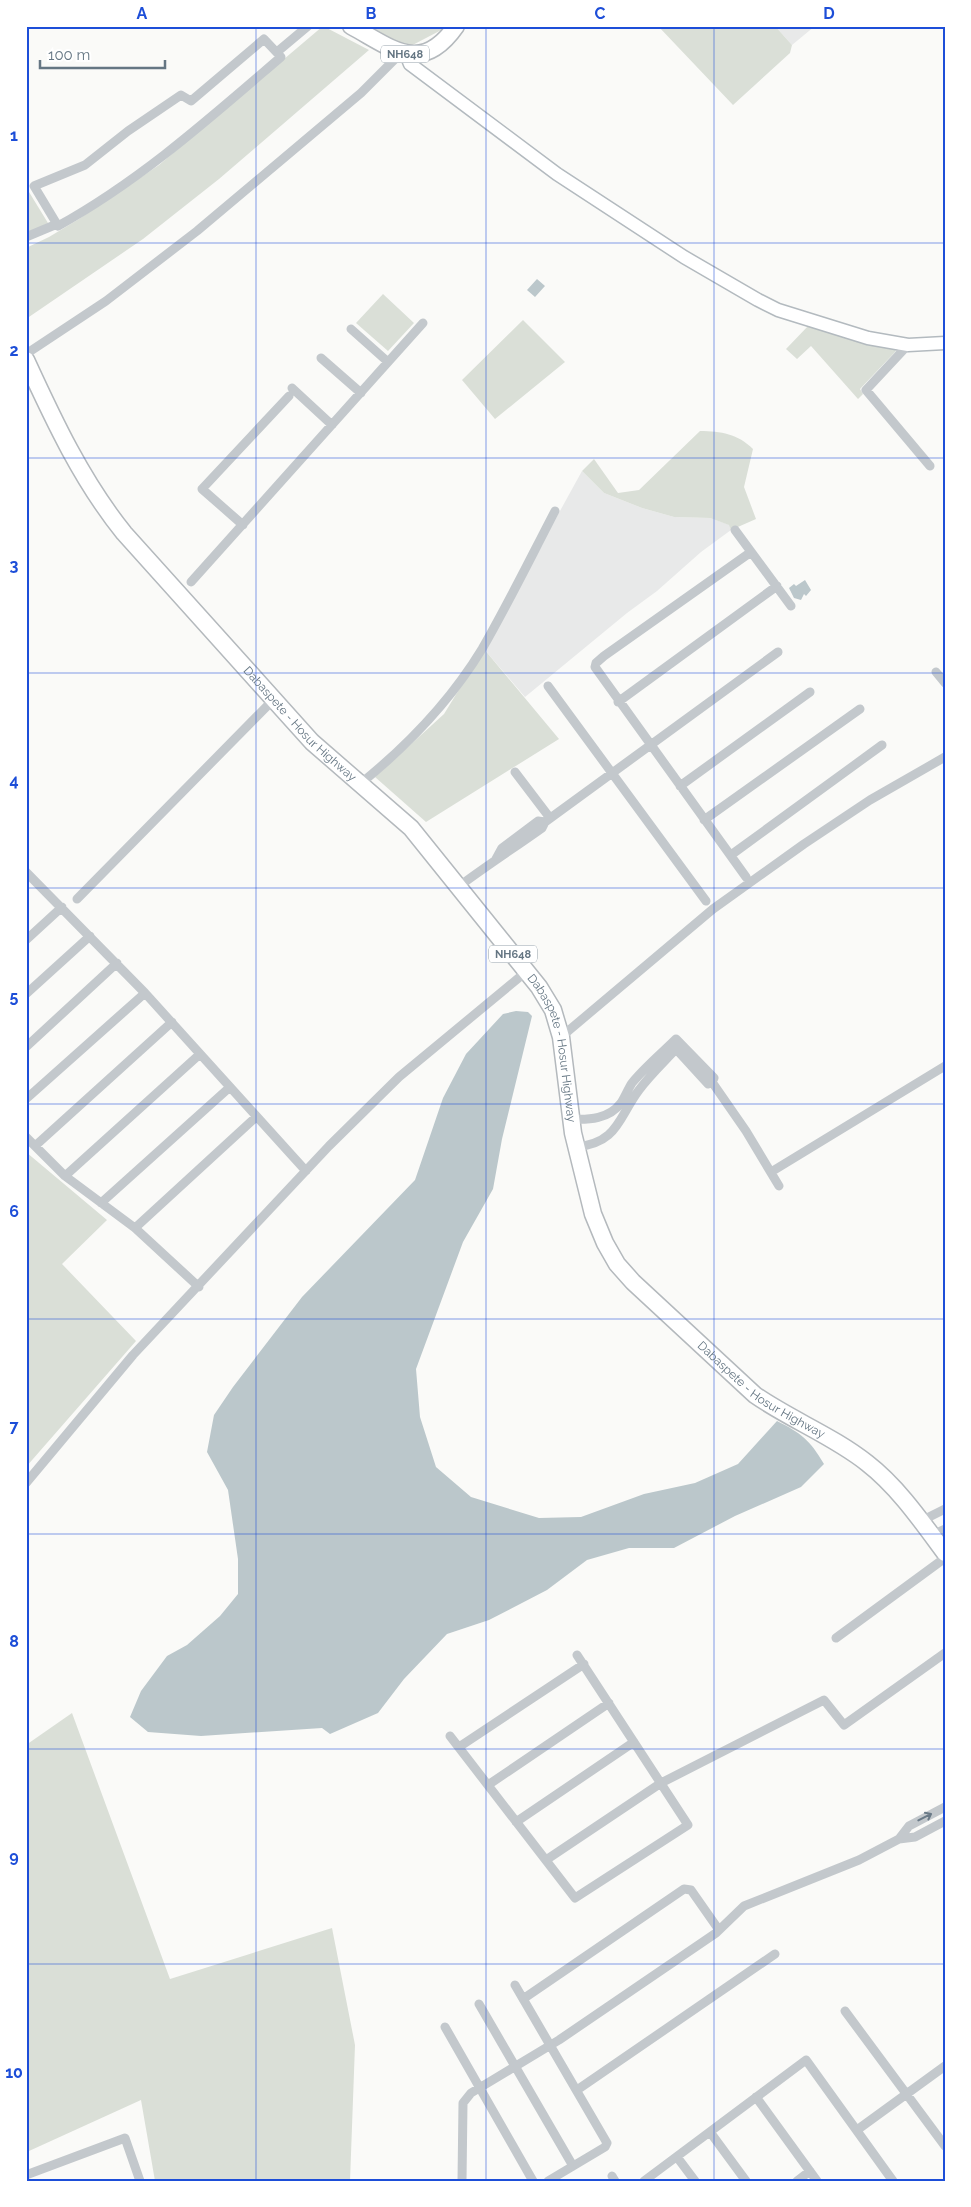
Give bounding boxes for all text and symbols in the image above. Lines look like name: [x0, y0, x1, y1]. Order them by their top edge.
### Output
text: A: [137, 4, 148, 23]
text: B: [366, 4, 377, 23]
text: C: [595, 4, 606, 23]
text: D: [823, 4, 835, 23]
scale bar: [40, 38, 165, 70]
text: 100 m: [48, 46, 90, 64]
road number: NH648: [381, 46, 429, 62]
text: 1: [10, 126, 18, 145]
text: 2: [9, 341, 19, 360]
text: 3: [10, 556, 19, 575]
street label: Dabaspete - Hosur Highway: [240, 664, 359, 785]
text: 4: [9, 771, 19, 790]
road number: NH648: [489, 946, 537, 962]
street label: Dabaspete - Hosur Highway: [524, 971, 579, 1124]
text: 5: [10, 987, 19, 1006]
text: 6: [9, 1202, 19, 1221]
street label: Dabaspete - Hosur Highway: [695, 1338, 828, 1441]
text: 7: [10, 1417, 19, 1436]
text: 8: [9, 1632, 19, 1651]
one-way arrow: [917, 1812, 932, 1821]
text: 9: [9, 1847, 19, 1866]
text: 10: [5, 2063, 23, 2082]

